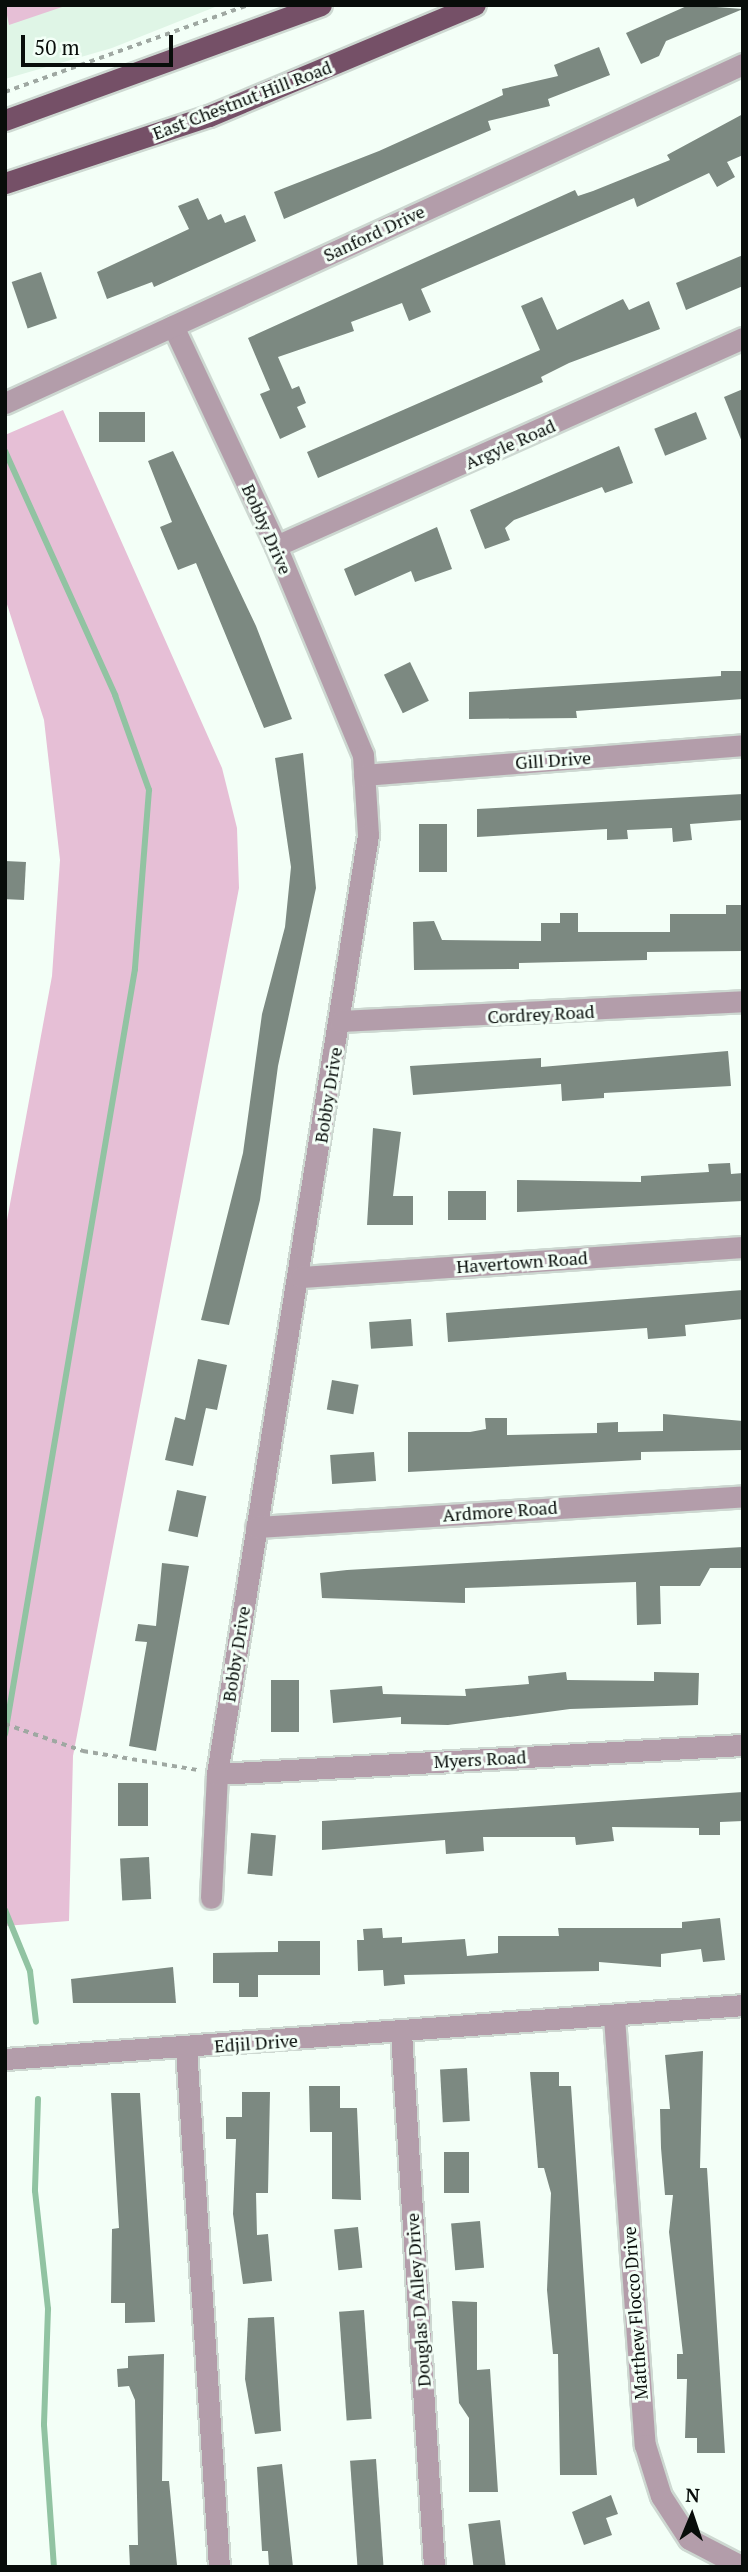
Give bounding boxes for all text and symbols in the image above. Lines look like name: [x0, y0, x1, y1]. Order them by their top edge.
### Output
scale bar: [24, 21, 177, 65]
text: 50 m: [34, 33, 80, 61]
street label: East Chestnut Hill Road: [149, 56, 335, 144]
street label: Sanford Drive: [320, 200, 428, 266]
street label: Argyle Road: [461, 414, 559, 474]
street label: Bobby Drive: [237, 480, 297, 578]
street label: Gill Drive: [514, 747, 592, 773]
street label: Cordrey Road: [487, 1000, 595, 1028]
street label: Bobby Drive: [310, 1046, 346, 1144]
street label: Havertown Road: [456, 1247, 588, 1277]
street label: Ardmore Road: [442, 1496, 558, 1526]
street label: Bobby Drive: [218, 1605, 254, 1703]
street label: Myers Road: [433, 1746, 527, 1772]
street label: Edjil Drive: [213, 2029, 299, 2057]
street label: Douglas D Alley Drive: [401, 2212, 435, 2388]
street label: Matthew Flocco Drive: [618, 2226, 652, 2400]
north arrow: [657, 2481, 727, 2551]
text: N: [685, 2482, 700, 2507]

